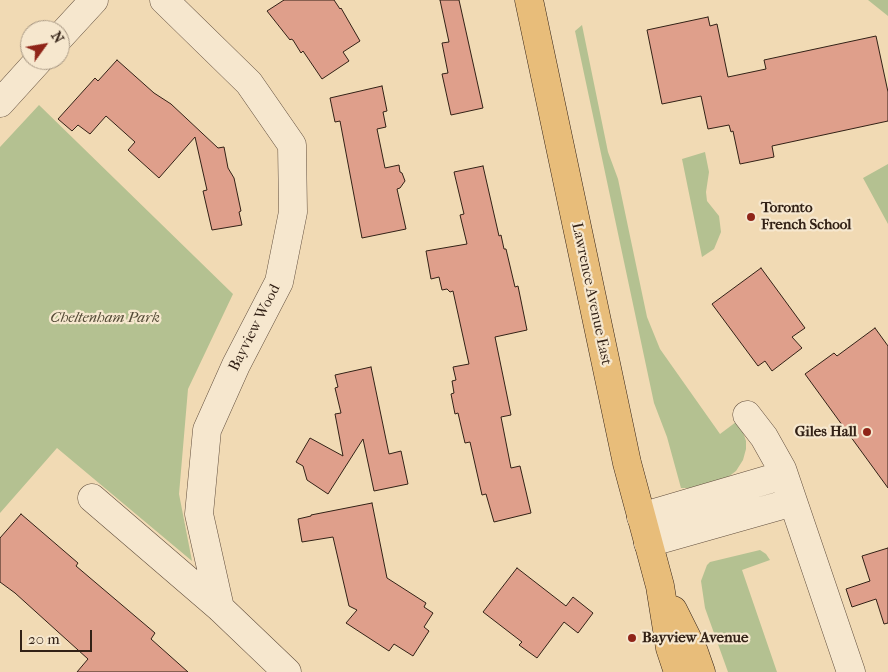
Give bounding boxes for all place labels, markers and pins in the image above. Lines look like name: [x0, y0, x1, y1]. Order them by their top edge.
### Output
place label: Toronto French School: [761, 199, 851, 234]
marker: Toronto French School: [745, 211, 757, 223]
place label: Giles Hall: [795, 423, 857, 441]
marker: Giles Hall: [861, 426, 873, 438]
place label: Bayview Avenue: [642, 629, 748, 647]
marker: Bayview Avenue: [626, 632, 638, 644]

